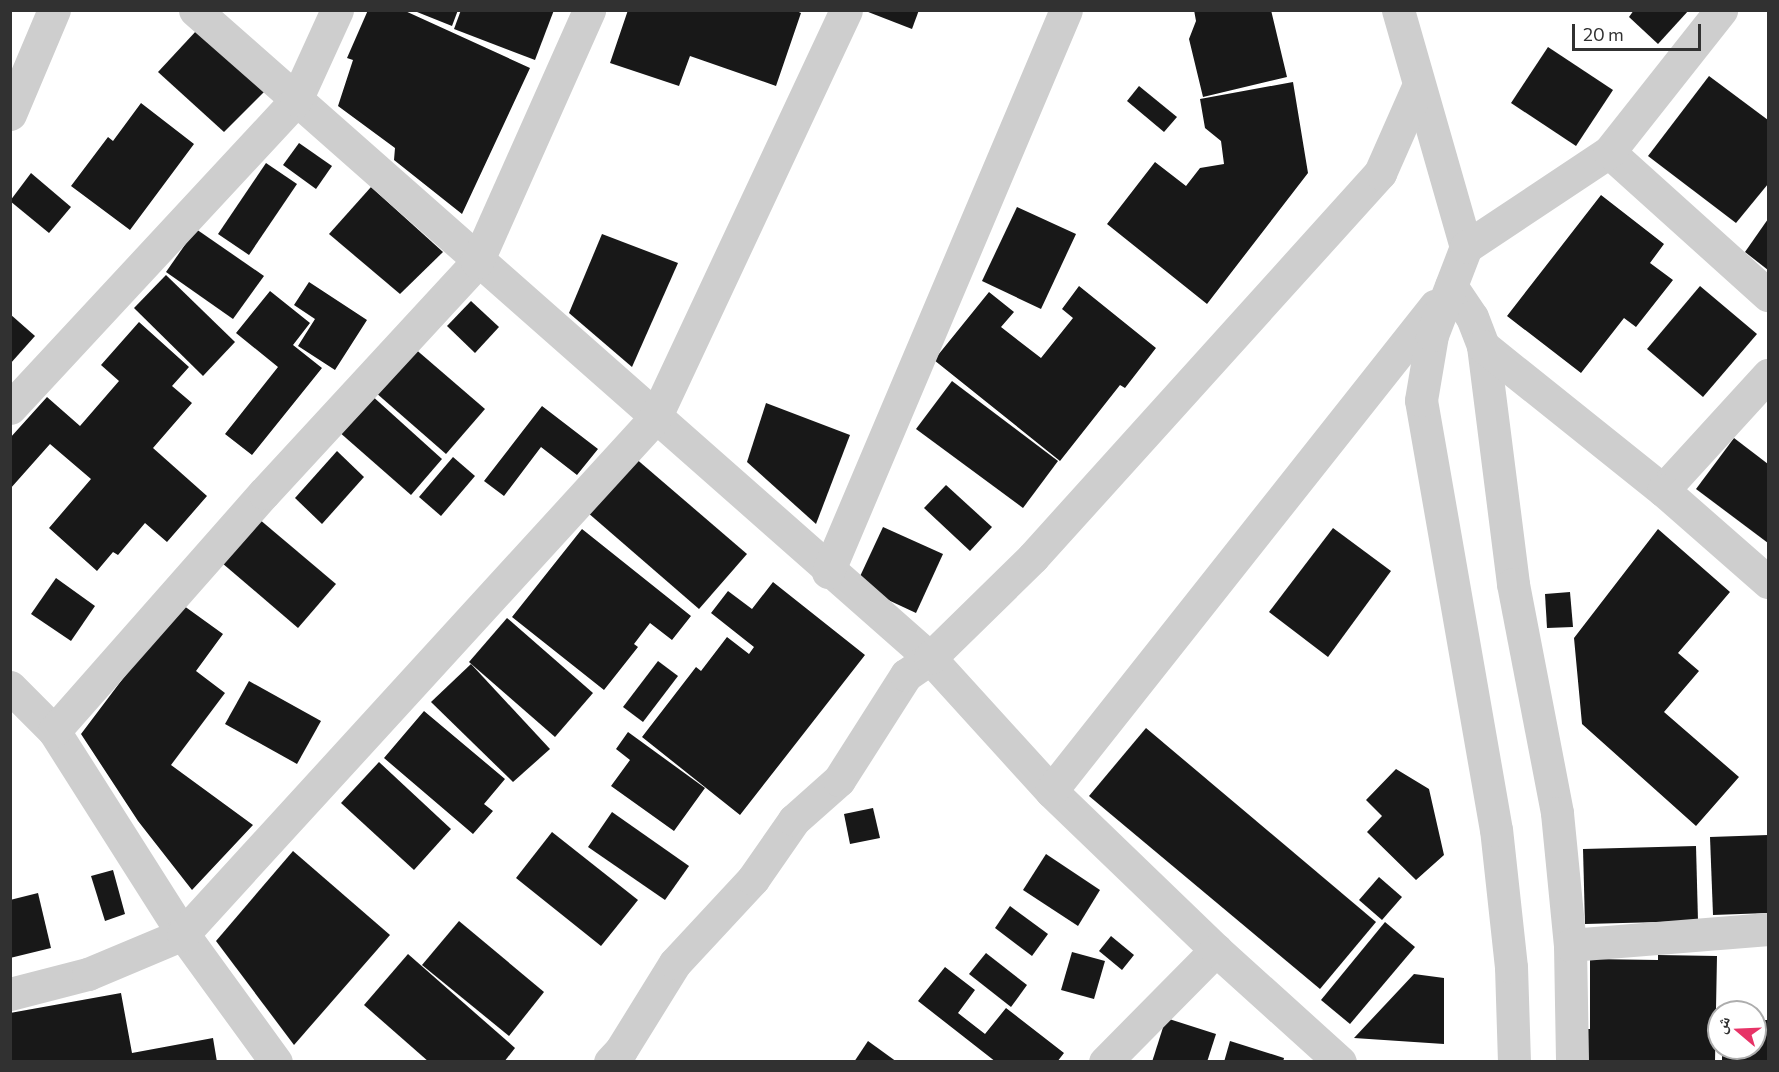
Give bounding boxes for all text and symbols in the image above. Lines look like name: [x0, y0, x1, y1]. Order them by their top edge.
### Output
scale bar: [1575, 12, 1704, 50]
text: 20 m: [1583, 23, 1624, 45]
north arrow: [1707, 1000, 1767, 1060]
text: ش: [1710, 1014, 1733, 1036]

